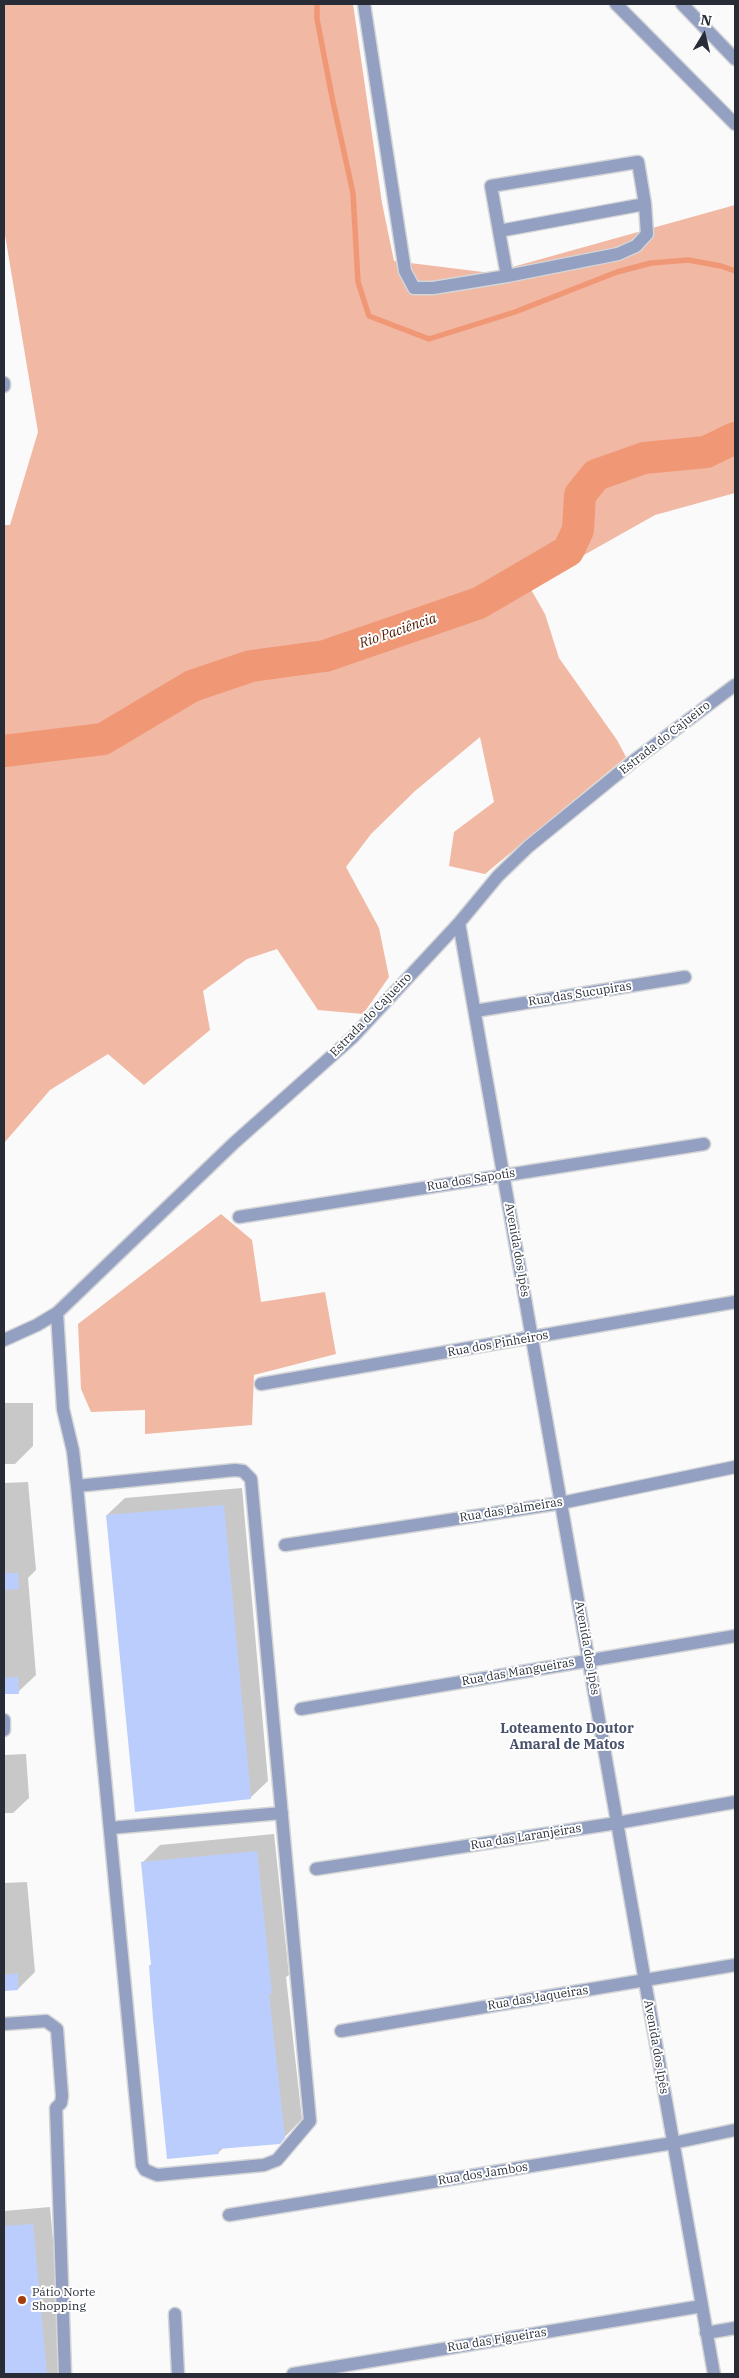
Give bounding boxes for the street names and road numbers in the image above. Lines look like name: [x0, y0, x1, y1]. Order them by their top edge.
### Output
street label: Estrada do Cajueiro: [617, 698, 713, 778]
street label: Estrada do Cajueiro: [327, 970, 415, 1060]
street label: Rua das Sucupiras: [527, 979, 633, 1009]
street label: Rua dos Sapotis: [426, 1166, 516, 1194]
street label: Avenida dos Ipês: [502, 1202, 532, 1298]
street label: Rua dos Pinheiros: [446, 1328, 550, 1360]
street label: Rua das Palmeiras: [458, 1495, 564, 1525]
street label: Avenida dos Ipês: [572, 1600, 602, 1696]
street label: Rua das Mangueiras: [461, 1655, 575, 1689]
street label: Rua das Laranjeiras: [470, 1821, 582, 1853]
street label: Rua das Jaqueiras: [487, 1983, 589, 2013]
street label: Avenida dos Ipês: [641, 1999, 671, 2095]
street label: Rua dos Jambos: [437, 2160, 529, 2188]
street label: Rua das Figueiras: [446, 2325, 548, 2355]

